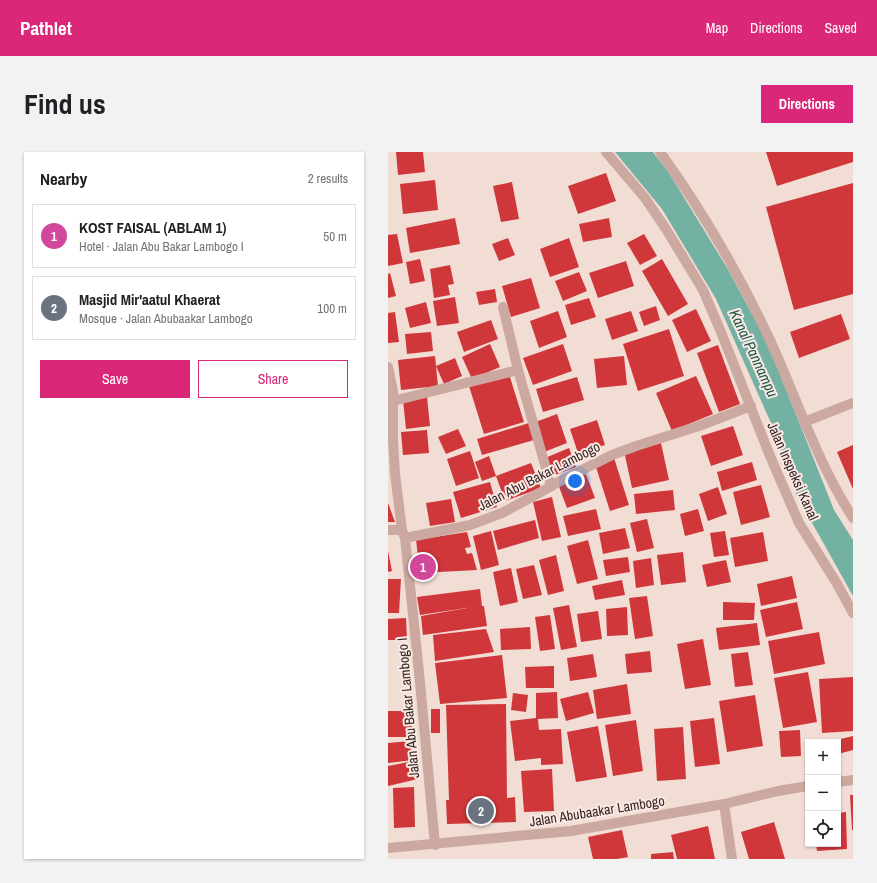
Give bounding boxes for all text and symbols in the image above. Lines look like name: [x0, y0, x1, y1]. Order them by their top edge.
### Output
text: Pathlet: [20, 15, 72, 41]
text: Map: [706, 19, 728, 37]
text: Directions: [750, 19, 802, 37]
text: Saved: [824, 19, 857, 37]
text: Find us: [24, 85, 106, 123]
button: Directions: [761, 85, 853, 123]
text: Nearby: [40, 167, 87, 190]
text: 2 results: [308, 170, 348, 187]
text: KOST FAISAL (ABLAM 1): [79, 217, 226, 238]
text: 1: [51, 228, 57, 245]
text: 50 m: [323, 228, 347, 245]
text: Hotel · Jalan Abu Bakar Lambogo I: [79, 238, 244, 255]
text: Masjid Mir'aatul Khaerat: [79, 289, 220, 310]
text: 2: [51, 300, 57, 317]
text: 100 m: [317, 300, 347, 317]
water label: Kanal Pannampu: [725, 306, 784, 400]
text: Mosque · Jalan Abubaakar Lambogo: [79, 310, 253, 327]
button: Save: [40, 360, 190, 398]
button: Share: [198, 360, 348, 398]
street label: Jalan Inspeksi Kanal: [763, 419, 823, 523]
street label: Jalan Abu Bakar Lambogo: [475, 437, 603, 515]
your location: [565, 471, 585, 491]
pin: 1: [410, 552, 436, 582]
street label: Jalan Abu Bakar Lambogo I: [393, 637, 423, 779]
map controls: [805, 739, 841, 847]
button: +: [805, 739, 841, 775]
button: −: [805, 775, 841, 811]
street label: Jalan Abubaakar Lambogo: [528, 791, 666, 831]
pin: 2: [468, 796, 494, 826]
button: locate: [805, 811, 841, 847]

